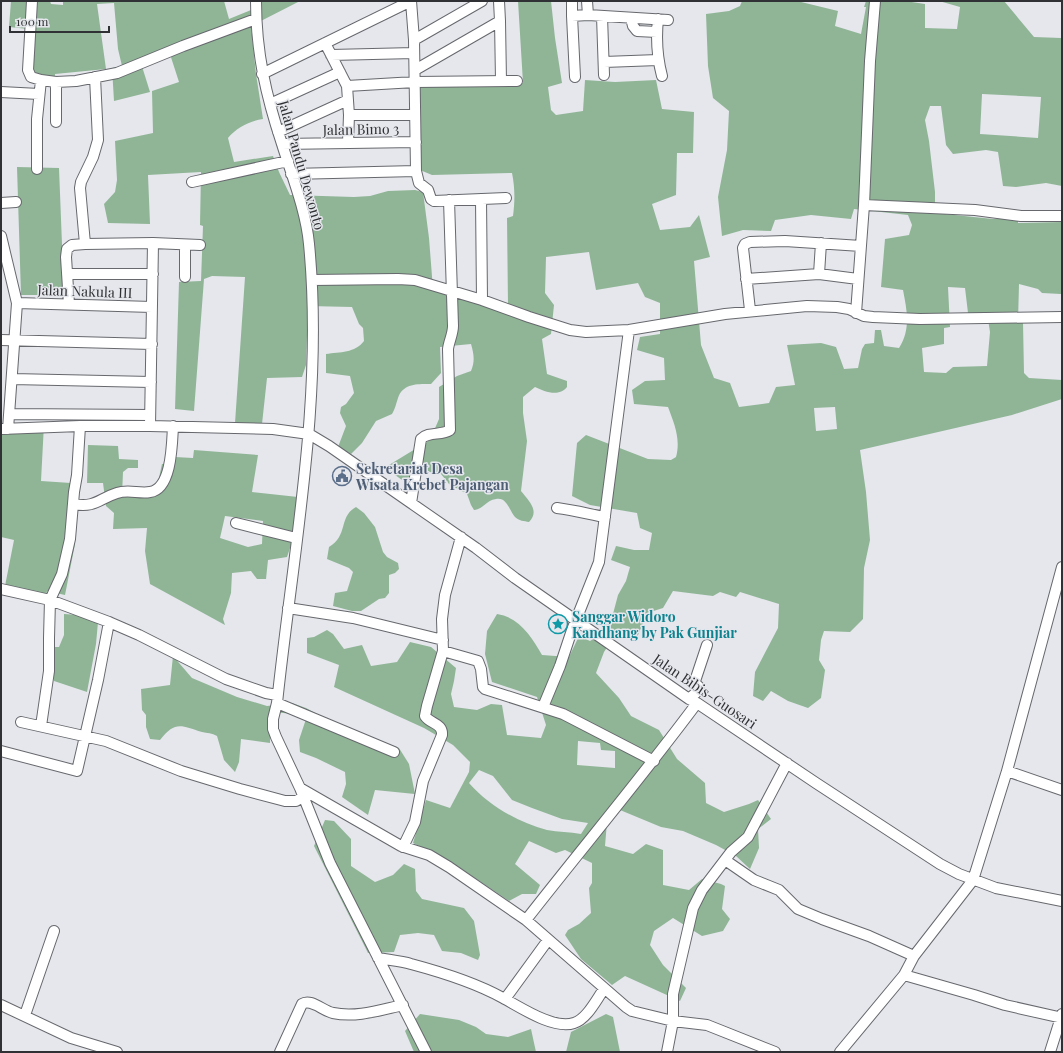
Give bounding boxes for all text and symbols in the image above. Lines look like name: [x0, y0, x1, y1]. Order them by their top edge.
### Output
scale bar: [10, 8, 109, 34]
text: 100 m: [16, 13, 49, 29]
street label: Jalan Pandu Dewonto: [274, 97, 330, 232]
street label: Jalan Bimo 3: [321, 119, 400, 139]
street label: Jalan Nakula III: [36, 280, 133, 302]
place label: Sekretariat Desa Wisata Krebet Pajangan: [355, 459, 509, 494]
public building icon: Sekretariat Desa Wisata Krebet Pajangan: [331, 465, 353, 487]
place label: Sanggar Widoro Kandhang by Pak Gunjiar: [572, 607, 737, 642]
place icon: Sanggar Widoro Kandhang by Pak Gunjiar: [547, 613, 569, 635]
street label: Jalan Bibis-Guosari: [649, 649, 761, 733]

